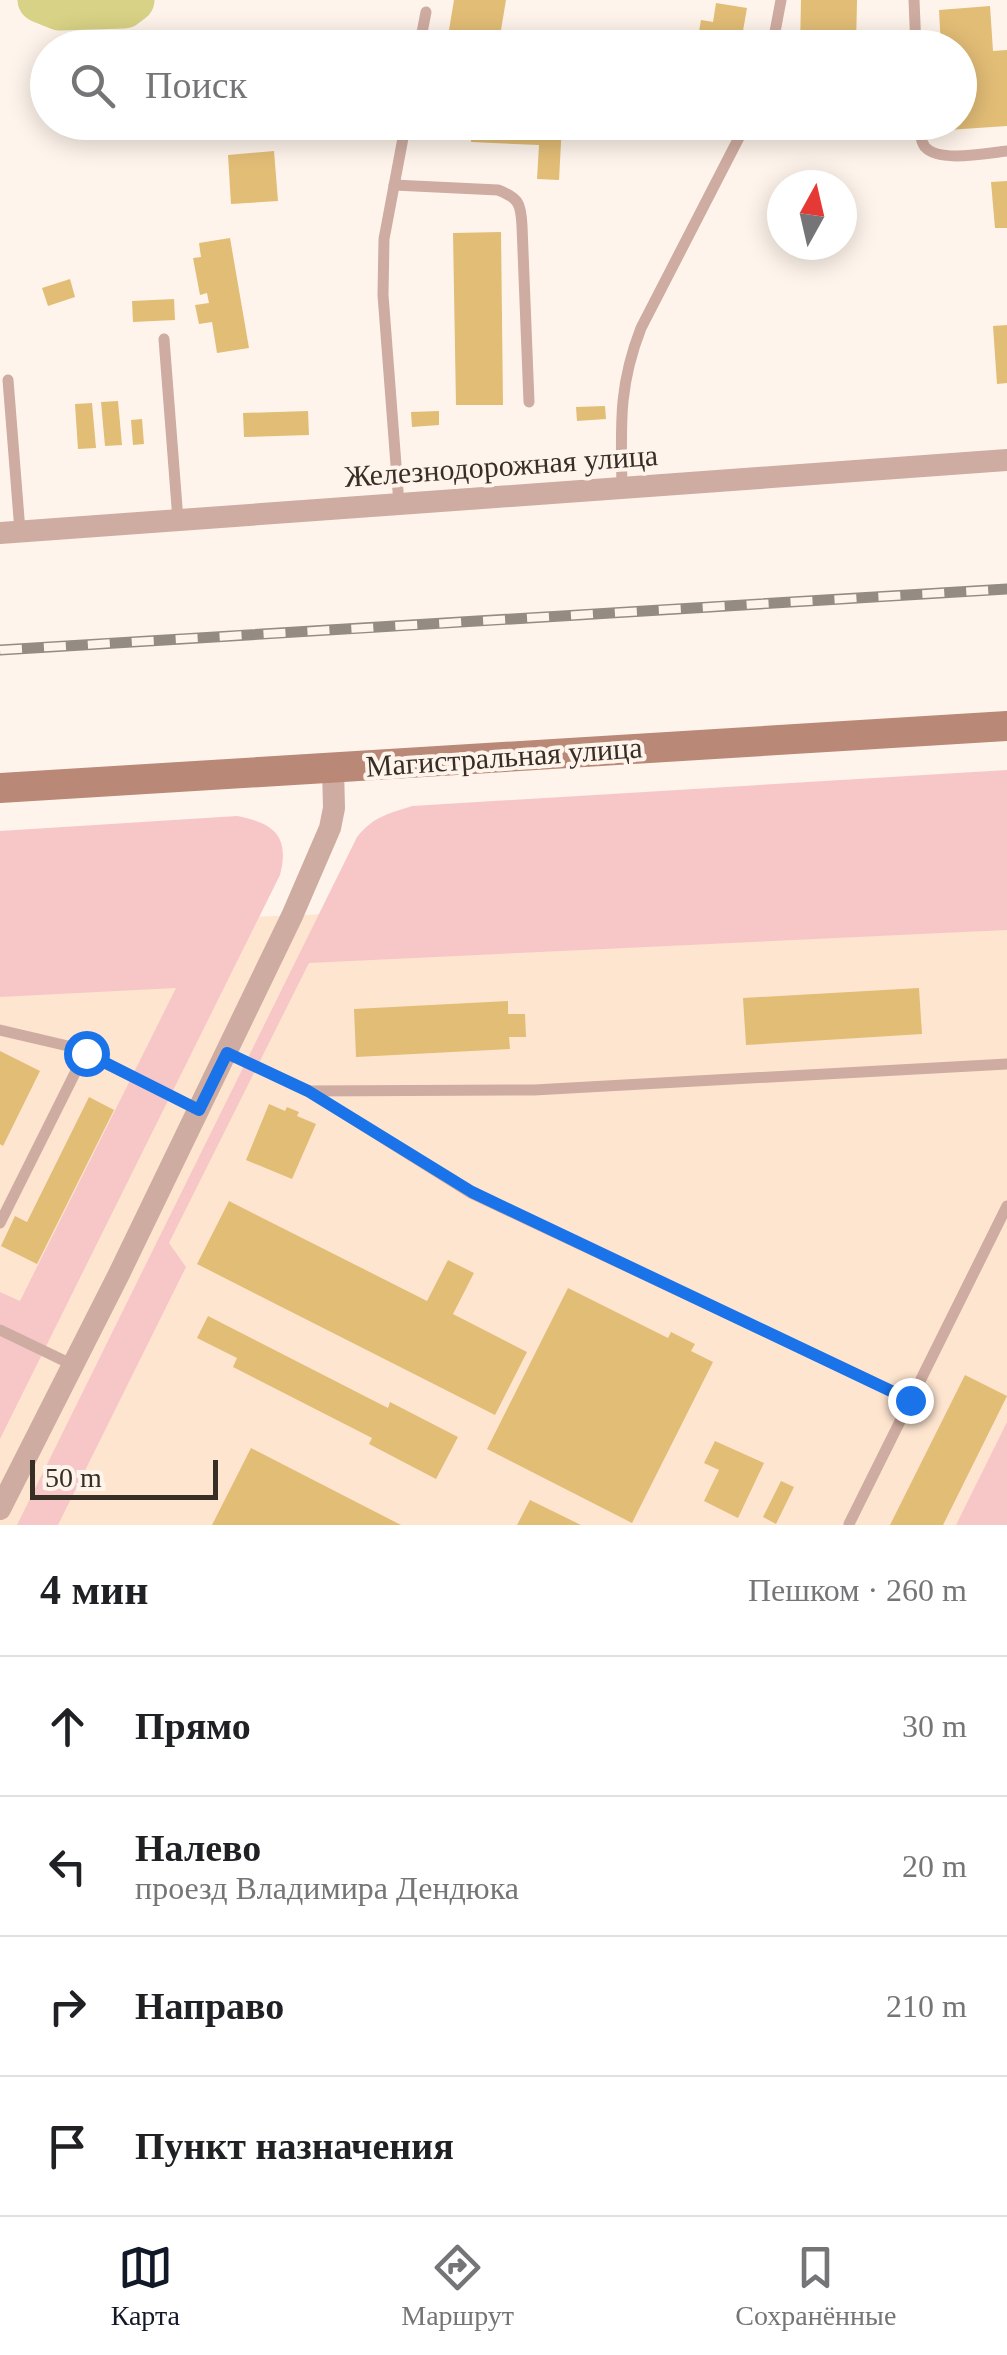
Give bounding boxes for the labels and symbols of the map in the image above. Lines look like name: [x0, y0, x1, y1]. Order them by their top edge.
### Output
north arrow: [767, 170, 857, 260]
street label: Железнодорожная улица: [343, 438, 659, 493]
street label: Магистральная улица: [365, 730, 643, 783]
route start: [64, 1031, 110, 1077]
route end: [888, 1378, 934, 1424]
scale bar: [30, 1455, 218, 1500]

